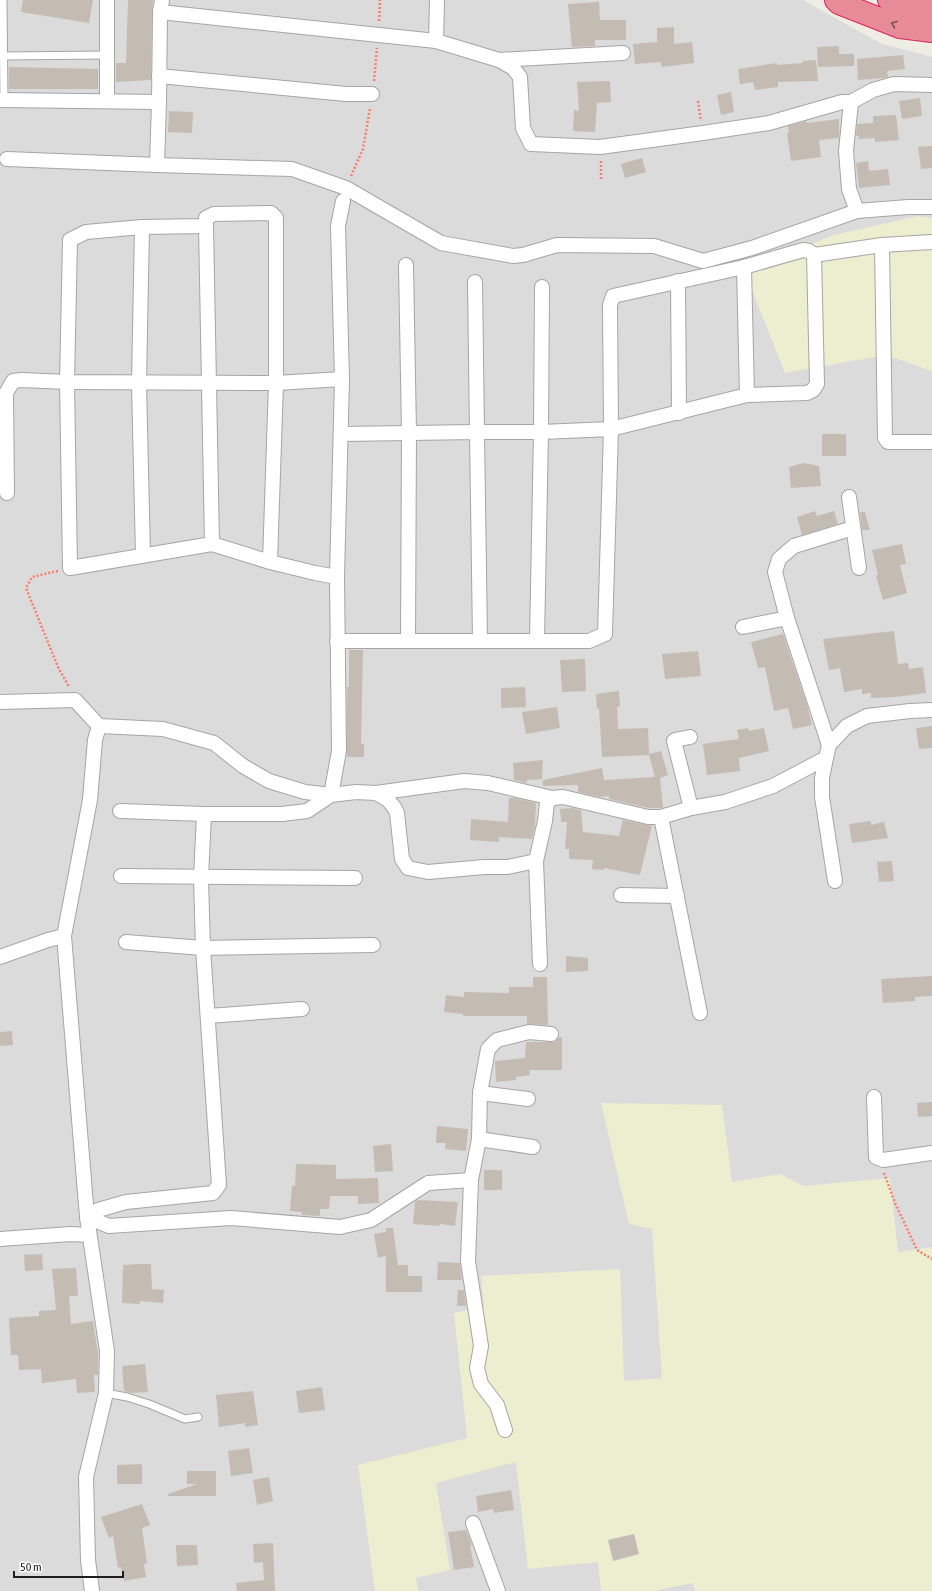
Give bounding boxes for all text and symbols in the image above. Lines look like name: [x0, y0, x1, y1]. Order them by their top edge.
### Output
one-way arrow: [890, 21, 897, 29]
scale bar: [14, 1553, 123, 1579]
text: 50 m: [20, 1560, 42, 1574]

